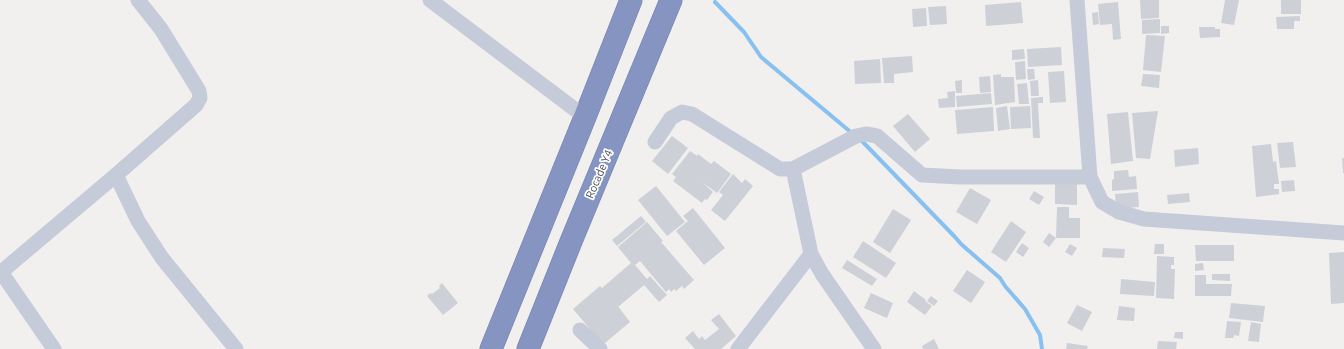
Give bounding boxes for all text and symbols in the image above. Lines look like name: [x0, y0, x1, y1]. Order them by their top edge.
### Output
street label: Rocade Y4: [583, 148, 615, 200]

